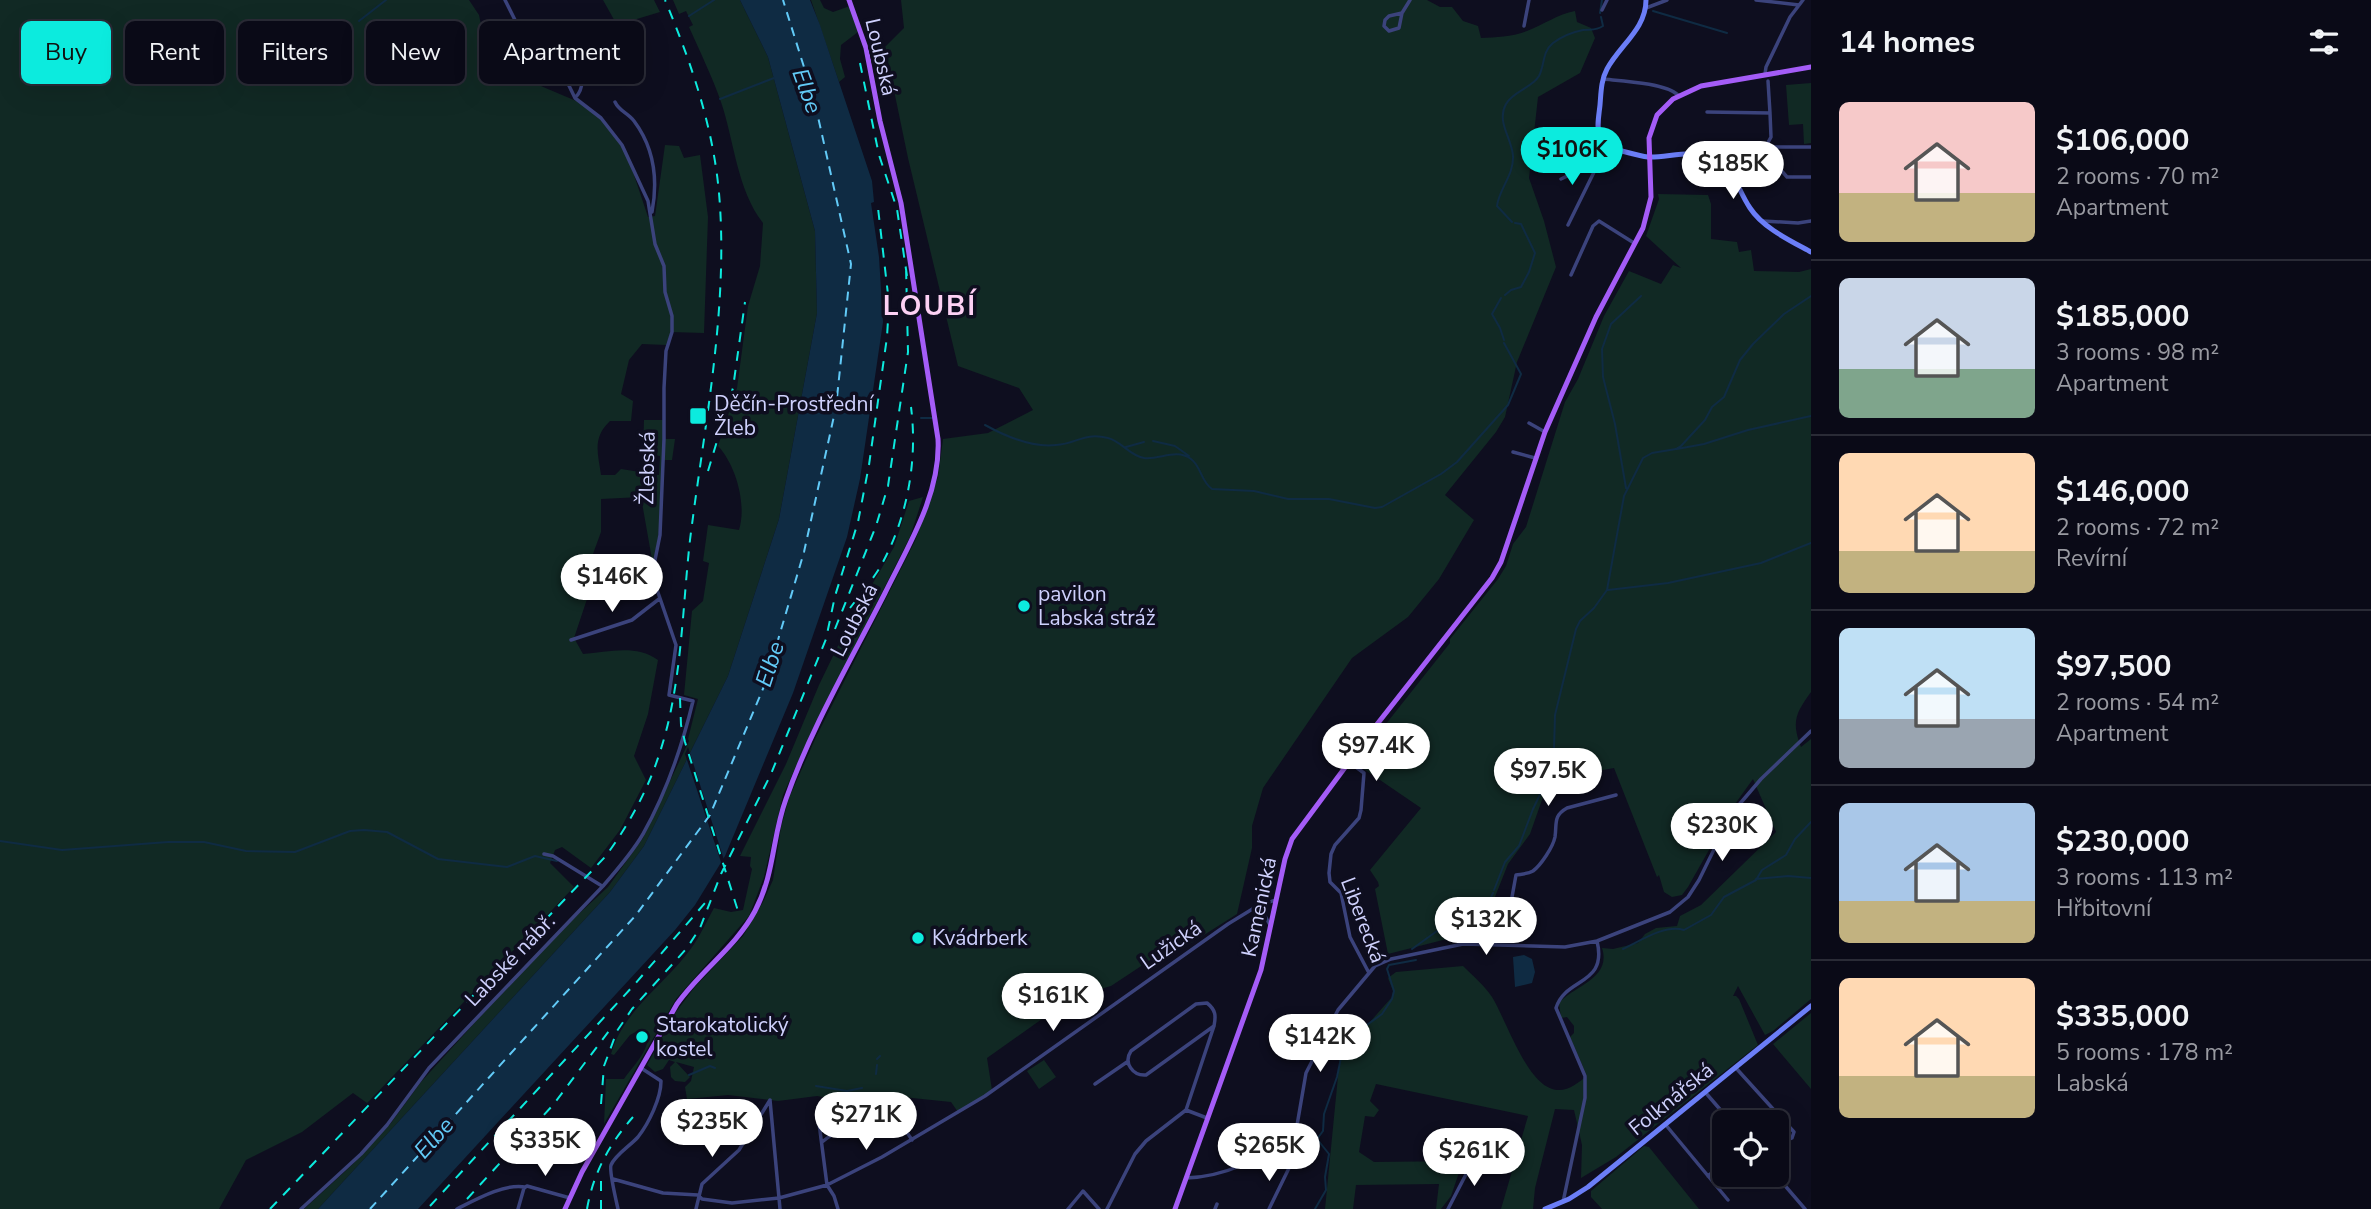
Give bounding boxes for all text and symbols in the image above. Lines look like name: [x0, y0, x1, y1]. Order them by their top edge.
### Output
street label: Loubská: [859, 16, 903, 98]
chip: Buy: [21, 21, 111, 84]
chip: Rent: [125, 21, 224, 84]
chip: Filters: [238, 21, 352, 84]
chip: New: [366, 21, 465, 84]
chip: Apartment: [479, 21, 644, 84]
text: 14 homes: [1839, 22, 1975, 63]
icon: filters: [2305, 23, 2343, 61]
water label: Elbe: [785, 64, 829, 118]
text: $106,000: [2056, 120, 2189, 161]
pin: $106K: [1523, 128, 1621, 187]
icon: home: [1895, 130, 1979, 214]
text: $106K: [1537, 134, 1607, 165]
pin: $185K: [1684, 142, 1782, 201]
text: $185K: [1698, 148, 1768, 179]
text: 2 rooms · 70 m²: [2056, 161, 2219, 192]
text: Apartment: [2056, 192, 2168, 223]
district label: LOUBÍ: [883, 287, 977, 325]
text: $185,000: [2056, 296, 2189, 337]
icon: home: [1895, 306, 1979, 390]
text: 3 rooms · 98 m²: [2056, 337, 2219, 368]
text: Apartment: [2056, 368, 2168, 399]
place label: Děčín-Prostřední Žleb: [714, 390, 874, 442]
marker: Děčín-Prostřední Žleb: [688, 406, 708, 426]
street label: Žlebská: [632, 431, 662, 505]
text: $146,000: [2056, 471, 2189, 512]
icon: home: [1895, 481, 1979, 565]
text: 2 rooms · 72 m²: [2056, 512, 2219, 543]
text: Revírní: [2056, 543, 2127, 574]
pin: $146K: [563, 554, 661, 614]
text: $146K: [577, 561, 647, 592]
street label: Loubská: [824, 579, 884, 661]
place label: pavilon Labská stráž: [1038, 580, 1156, 632]
marker: pavilon Labská stráž: [1016, 598, 1032, 614]
water label: Elbe: [748, 637, 792, 691]
text: $97,500: [2056, 646, 2171, 687]
icon: home: [1895, 656, 1979, 740]
text: 2 rooms · 54 m²: [2056, 687, 2219, 718]
text: Apartment: [2056, 718, 2168, 749]
pin: $97.4K: [1319, 724, 1433, 783]
text: $97.4K: [1338, 730, 1414, 761]
pin: $97.5K: [1491, 748, 1605, 808]
text: $97.5K: [1510, 755, 1586, 786]
pin: $230K: [1673, 804, 1771, 863]
text: $230K: [1687, 810, 1757, 841]
text: $230,000: [2056, 821, 2189, 862]
icon: home: [1895, 831, 1979, 915]
street label: Kamenická: [1235, 854, 1283, 960]
text: 3 rooms · 113 m²: [2056, 862, 2233, 893]
street label: Liberecká: [1334, 873, 1392, 967]
text: Hřbitovní: [2056, 893, 2151, 924]
pin: $132K: [1437, 898, 1535, 957]
text: $132K: [1451, 904, 1521, 935]
street label: Labské nábř.: [459, 908, 561, 1012]
street label: Lužická: [1135, 914, 1207, 976]
place label: Kvádrberk: [932, 924, 1028, 952]
marker: Kvádrberk: [910, 930, 926, 946]
pin: $161K: [1004, 974, 1102, 1033]
text: $161K: [1018, 980, 1088, 1011]
text: $335,000: [2056, 996, 2189, 1037]
icon: home: [1895, 1006, 1979, 1090]
place label: Starokatolický kostel: [656, 1011, 789, 1063]
pin: $142K: [1271, 1014, 1369, 1074]
text: $142K: [1285, 1021, 1355, 1052]
marker: Starokatolický kostel: [634, 1029, 650, 1045]
text: 5 rooms · 178 m²: [2056, 1037, 2233, 1068]
street label: Folknářská: [1623, 1056, 1719, 1142]
text: Labská: [2056, 1068, 2129, 1099]
pin: $271K: [817, 1092, 915, 1152]
text: $271K: [831, 1099, 901, 1130]
pin: $235K: [663, 1100, 761, 1159]
text: $235K: [677, 1106, 747, 1137]
map controls: [1712, 1110, 1789, 1187]
button: locate: [1712, 1110, 1789, 1187]
water label: Elbe: [407, 1111, 461, 1165]
pin: $335K: [496, 1118, 594, 1178]
pin: $265K: [1220, 1124, 1318, 1183]
text: $335K: [510, 1125, 580, 1156]
pin: $261K: [1425, 1128, 1523, 1188]
text: $265K: [1234, 1130, 1304, 1161]
text: $261K: [1439, 1135, 1509, 1166]

